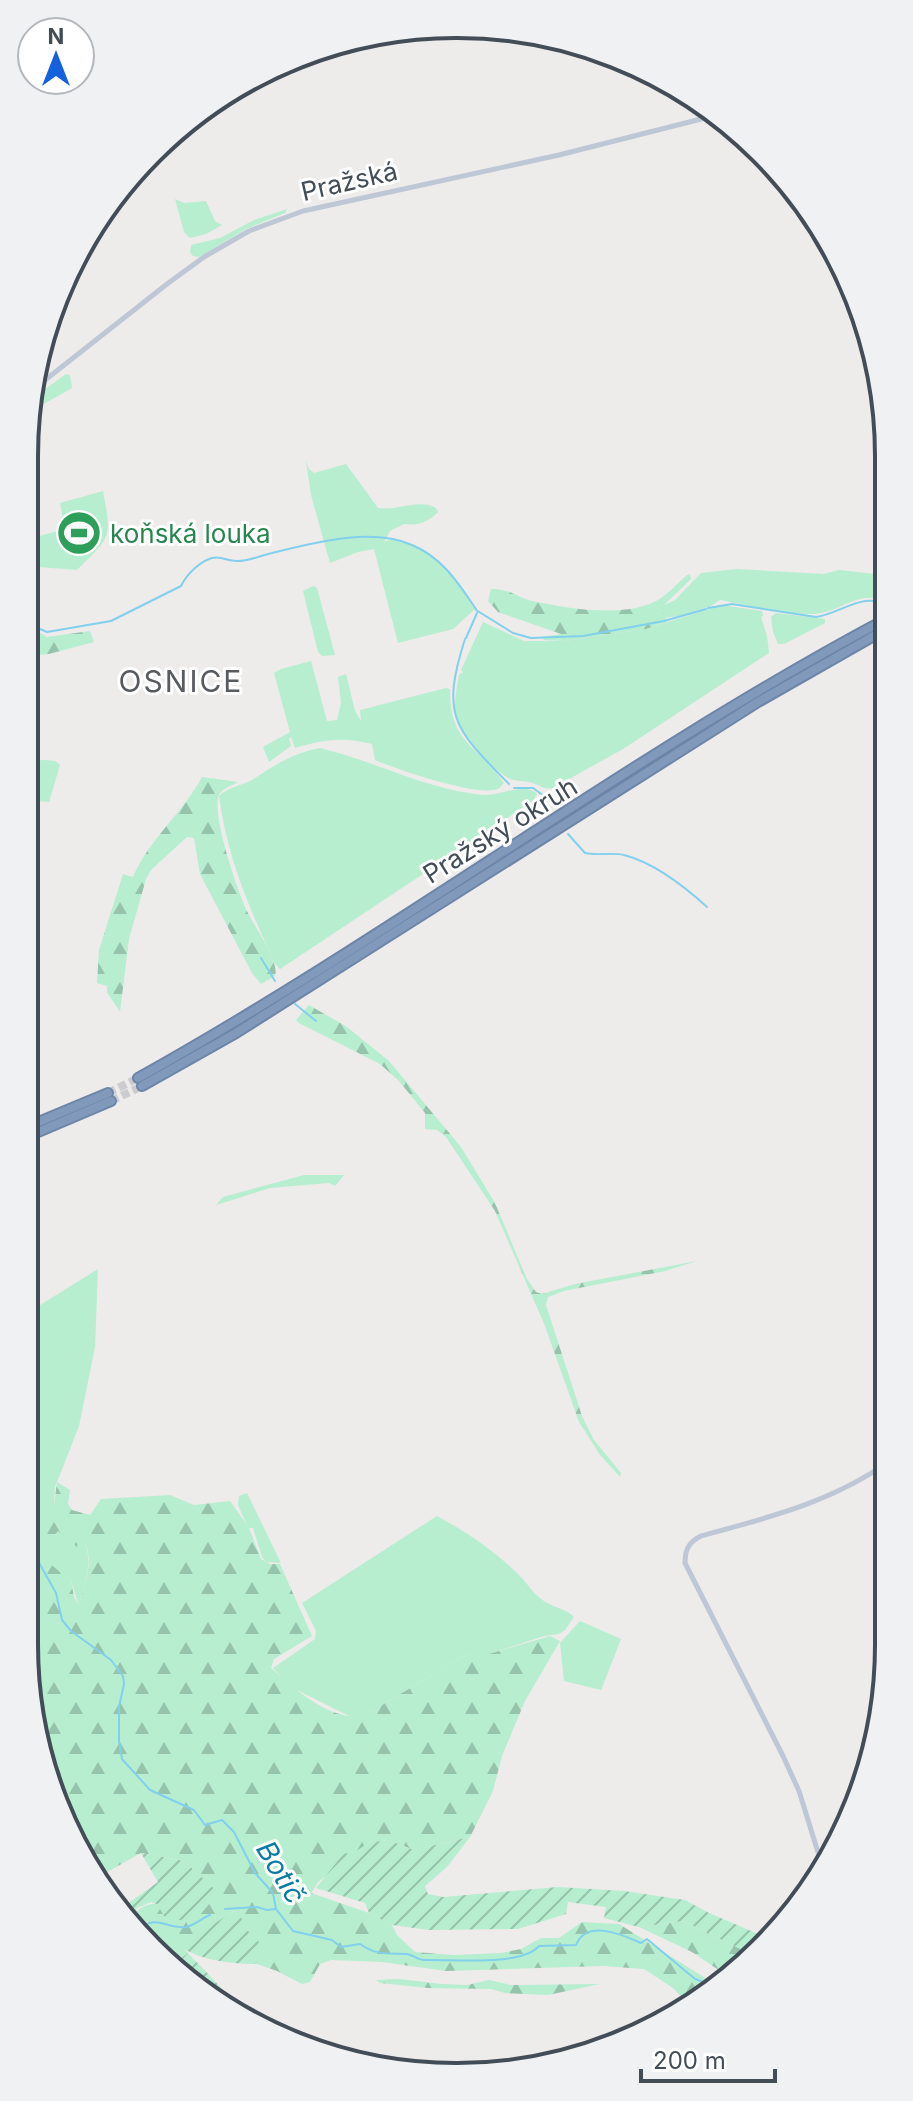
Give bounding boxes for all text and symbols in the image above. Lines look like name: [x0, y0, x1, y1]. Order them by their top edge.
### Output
north arrow: [16, 16, 96, 96]
text: N: [48, 23, 64, 49]
street label: Pražská: [298, 155, 400, 207]
sports icon: koňská louka: [55, 509, 103, 557]
place label: koňská louka: [110, 518, 271, 549]
district label: OSNICE: [119, 663, 243, 699]
street label: Pražský okruh: [417, 770, 583, 890]
water label: Botič: [249, 1834, 313, 1910]
scale bar: [641, 2033, 775, 2083]
text: 200 m: [653, 2046, 726, 2075]

